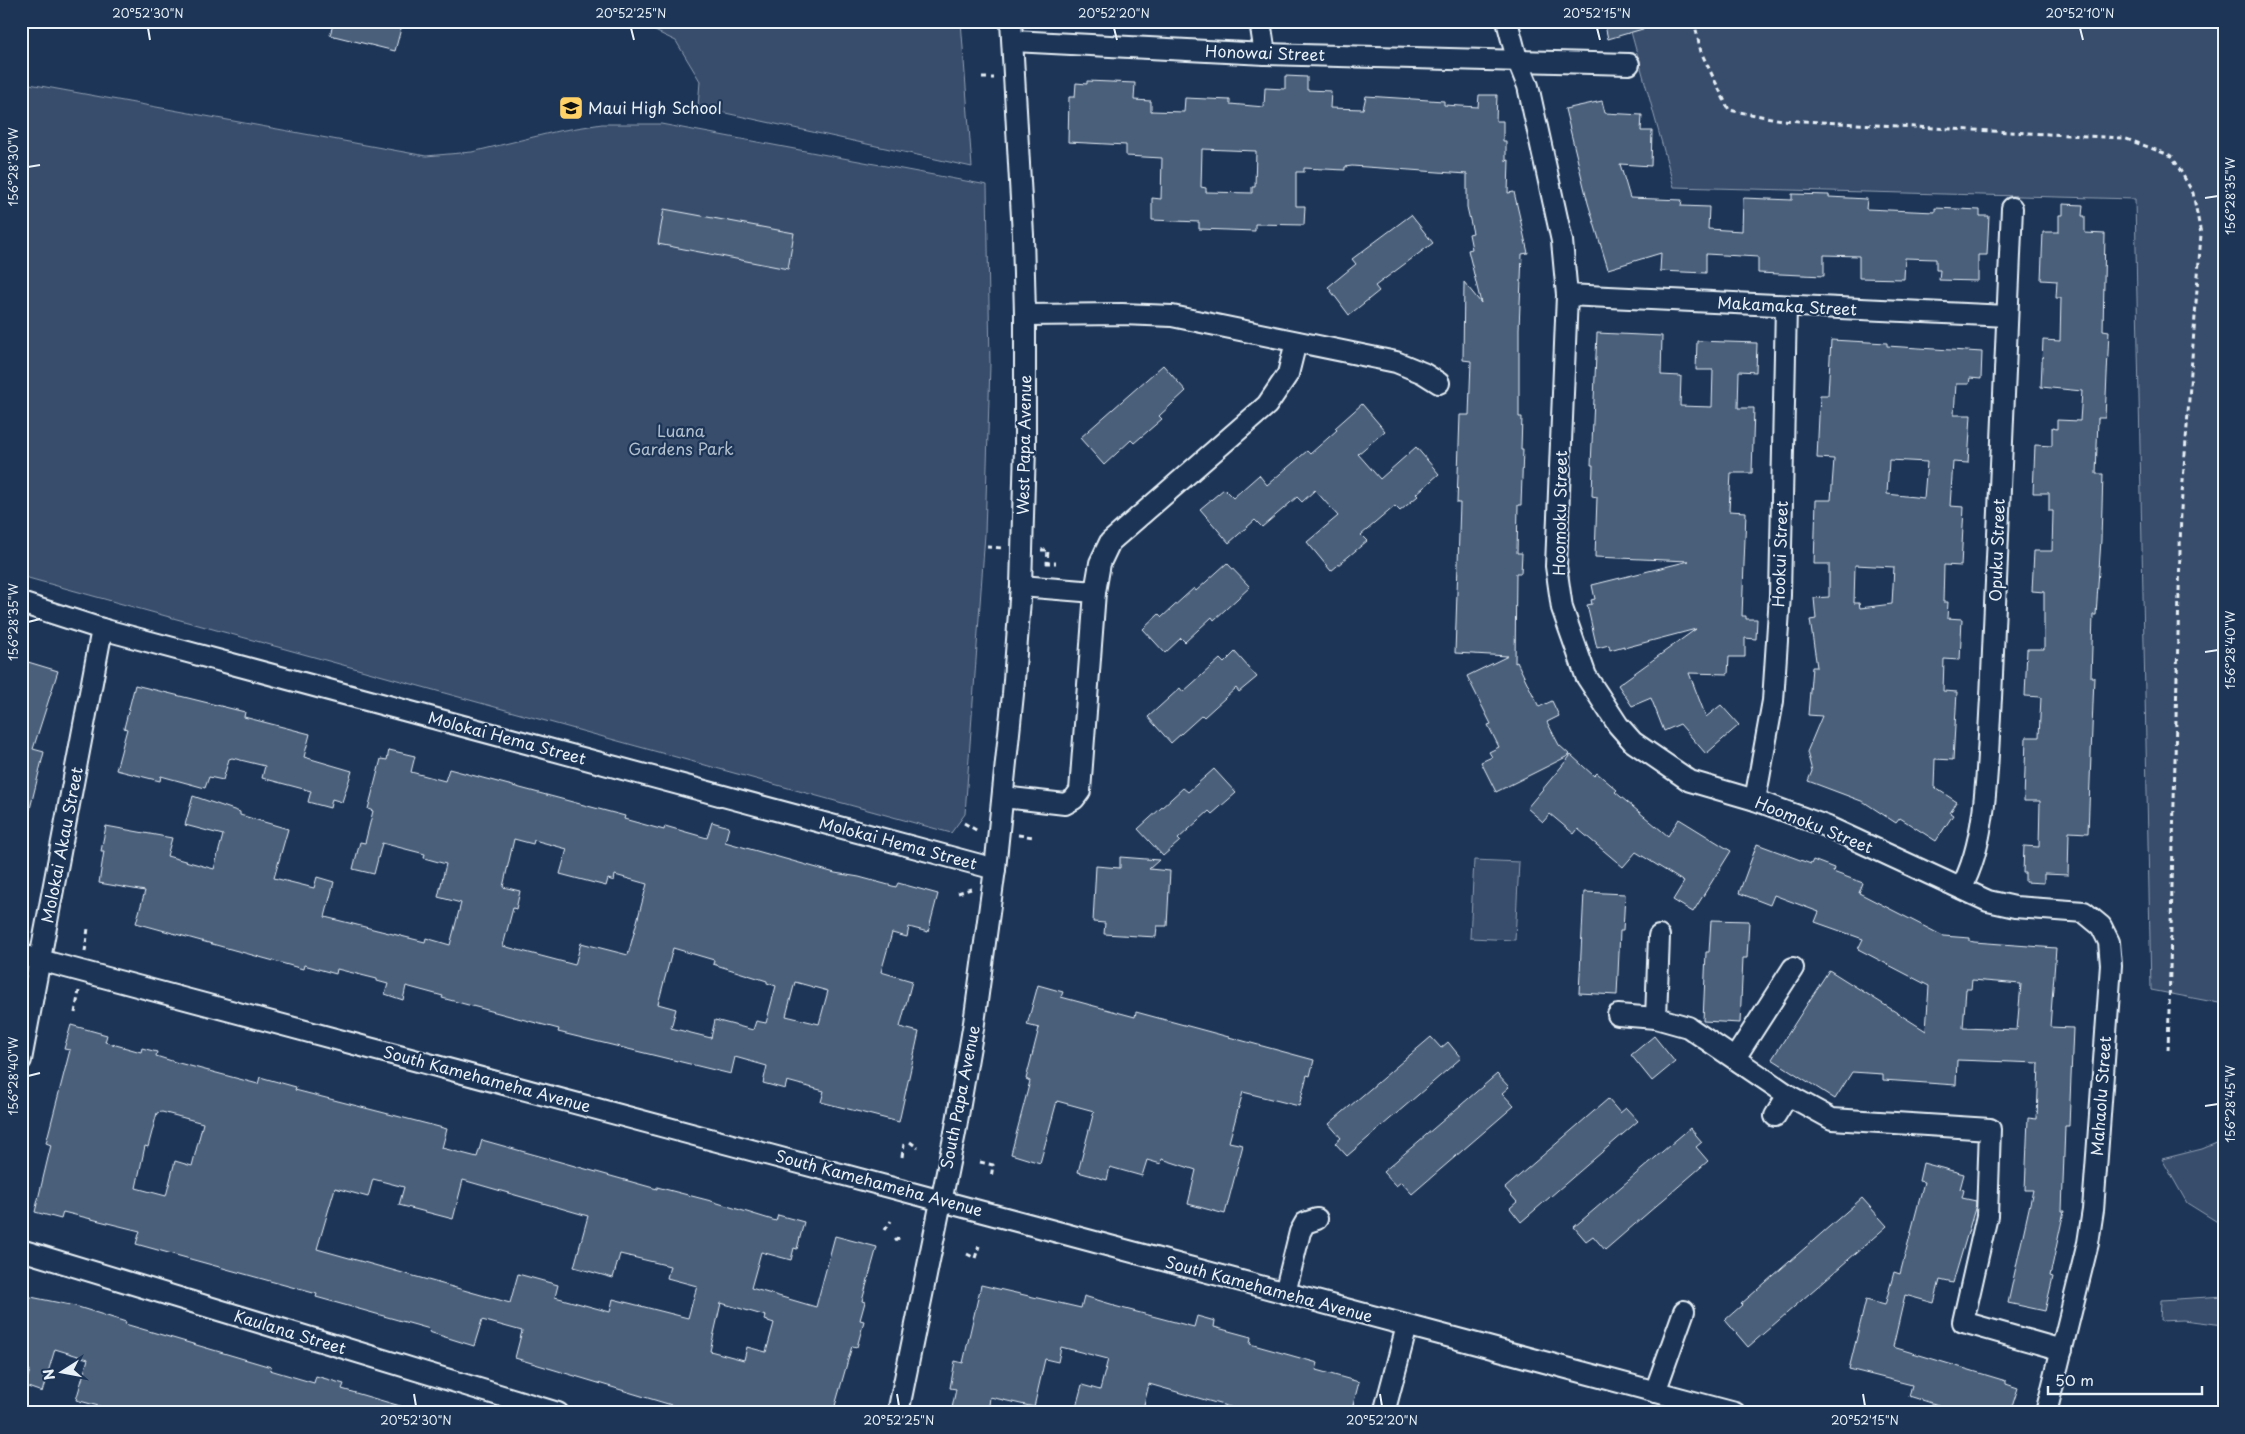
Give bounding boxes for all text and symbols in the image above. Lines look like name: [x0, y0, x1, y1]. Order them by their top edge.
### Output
text: 20°52'30"N: [112, 4, 184, 22]
text: 20°52'25"N: [596, 4, 666, 22]
text: 20°52'20"N: [1078, 4, 1150, 22]
text: 20°52'15"N: [1563, 4, 1631, 22]
text: 20°52'10"N: [2046, 4, 2114, 22]
street label: Honowai Street: [1205, 38, 1326, 66]
school or university icon: Maui High School: [558, 95, 584, 121]
place label: Maui High School: [588, 95, 722, 119]
text: 156°28'30"W: [4, 127, 22, 206]
text: 156°28'35"W: [2221, 156, 2239, 235]
street label: Makamaka Street: [1717, 289, 1858, 321]
street label: West Papa Avenue: [1010, 375, 1036, 515]
park label: Luana Gardens Park: [628, 418, 734, 460]
street label: Hoomoku Street: [1546, 450, 1572, 576]
street label: Opuku Street: [1982, 498, 2010, 602]
street label: Hookui Street: [1765, 500, 1793, 608]
text: 156°28'35"W: [4, 582, 22, 661]
text: 156°28'40"W: [2221, 610, 2239, 689]
street label: Molokai Hema Street: [426, 704, 589, 770]
street label: Molokai Akau Street: [34, 764, 88, 925]
street label: Hoomoku Street: [1752, 790, 1877, 859]
street label: Molokai Hema Street: [817, 809, 980, 875]
street label: South Papa Avenue: [933, 1023, 985, 1171]
street label: Mahaolu Street: [2084, 1035, 2116, 1157]
text: 156°28'40"W: [4, 1036, 22, 1115]
street label: South Kamehameha Avenue: [381, 1039, 594, 1117]
text: 156°28'45"W: [2221, 1065, 2239, 1143]
street label: South Kamehameha Avenue: [773, 1143, 986, 1221]
street label: South Kamehameha Avenue: [1163, 1249, 1376, 1327]
street label: Kaulana Street: [231, 1303, 350, 1360]
north arrow: [38, 1346, 88, 1396]
scale bar: [2048, 1364, 2201, 1396]
text: N: [37, 1367, 60, 1382]
text: 50 m: [2055, 1368, 2094, 1391]
text: 20°52'30"N: [380, 1411, 452, 1429]
text: 20°52'25"N: [864, 1411, 934, 1429]
text: 20°52'20"N: [1346, 1411, 1418, 1429]
text: 20°52'15"N: [1831, 1411, 1899, 1429]

